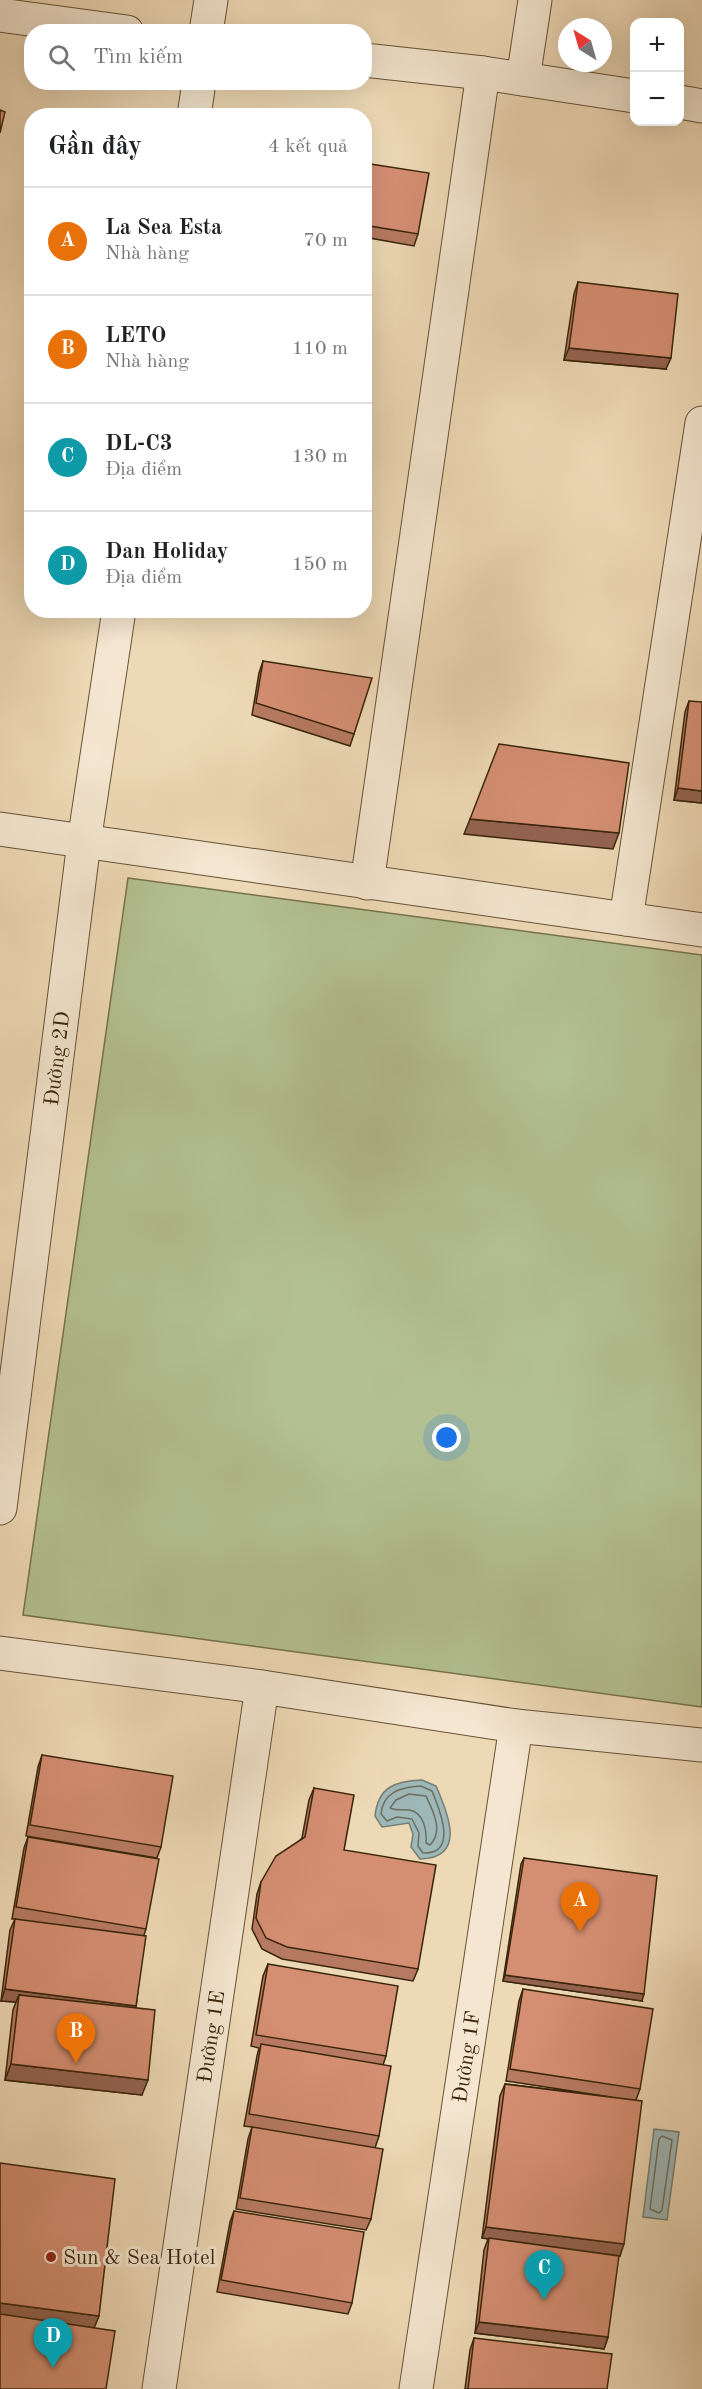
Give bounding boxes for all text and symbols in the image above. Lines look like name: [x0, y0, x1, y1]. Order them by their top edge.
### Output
north arrow: [558, 18, 612, 72]
map controls: [630, 18, 684, 126]
button: +: [630, 18, 684, 72]
search box: [24, 24, 372, 90]
icon: search: [45, 41, 78, 74]
text: Tìm kiếm: [93, 46, 183, 68]
button: −: [630, 72, 684, 126]
text: Gần đây: [48, 134, 142, 160]
text: 4 kết quả: [268, 137, 348, 157]
text: La Sea Esta: [105, 217, 222, 239]
text: A: [60, 231, 75, 251]
text: 70 m: [303, 231, 348, 251]
text: Nhà hàng: [105, 244, 189, 264]
text: LETO: [105, 325, 166, 347]
text: B: [60, 339, 75, 359]
text: 110 m: [292, 339, 348, 359]
text: Nhà hàng: [105, 352, 189, 372]
text: DL-C3: [105, 433, 172, 455]
text: C: [61, 447, 74, 467]
text: 130 m: [292, 447, 348, 467]
text: Địa điểm: [105, 460, 182, 480]
text: Dan Holiday: [105, 541, 228, 563]
text: D: [60, 555, 75, 575]
text: 150 m: [292, 555, 348, 575]
text: Địa điểm: [105, 568, 182, 588]
street label: Đường 2D: [42, 1010, 75, 1107]
your location: [432, 1423, 461, 1452]
pin: A: [560, 1882, 600, 1932]
street label: Đường 1E: [195, 1989, 229, 2085]
street label: Đường 1F: [450, 2010, 485, 2104]
pin: B: [56, 2014, 96, 2063]
place label: Sun & Sea Hotel: [63, 2248, 216, 2269]
marker: Sun & Sea Hotel: [44, 2250, 58, 2264]
pin: C: [524, 2250, 564, 2300]
pin: D: [34, 2318, 72, 2368]

